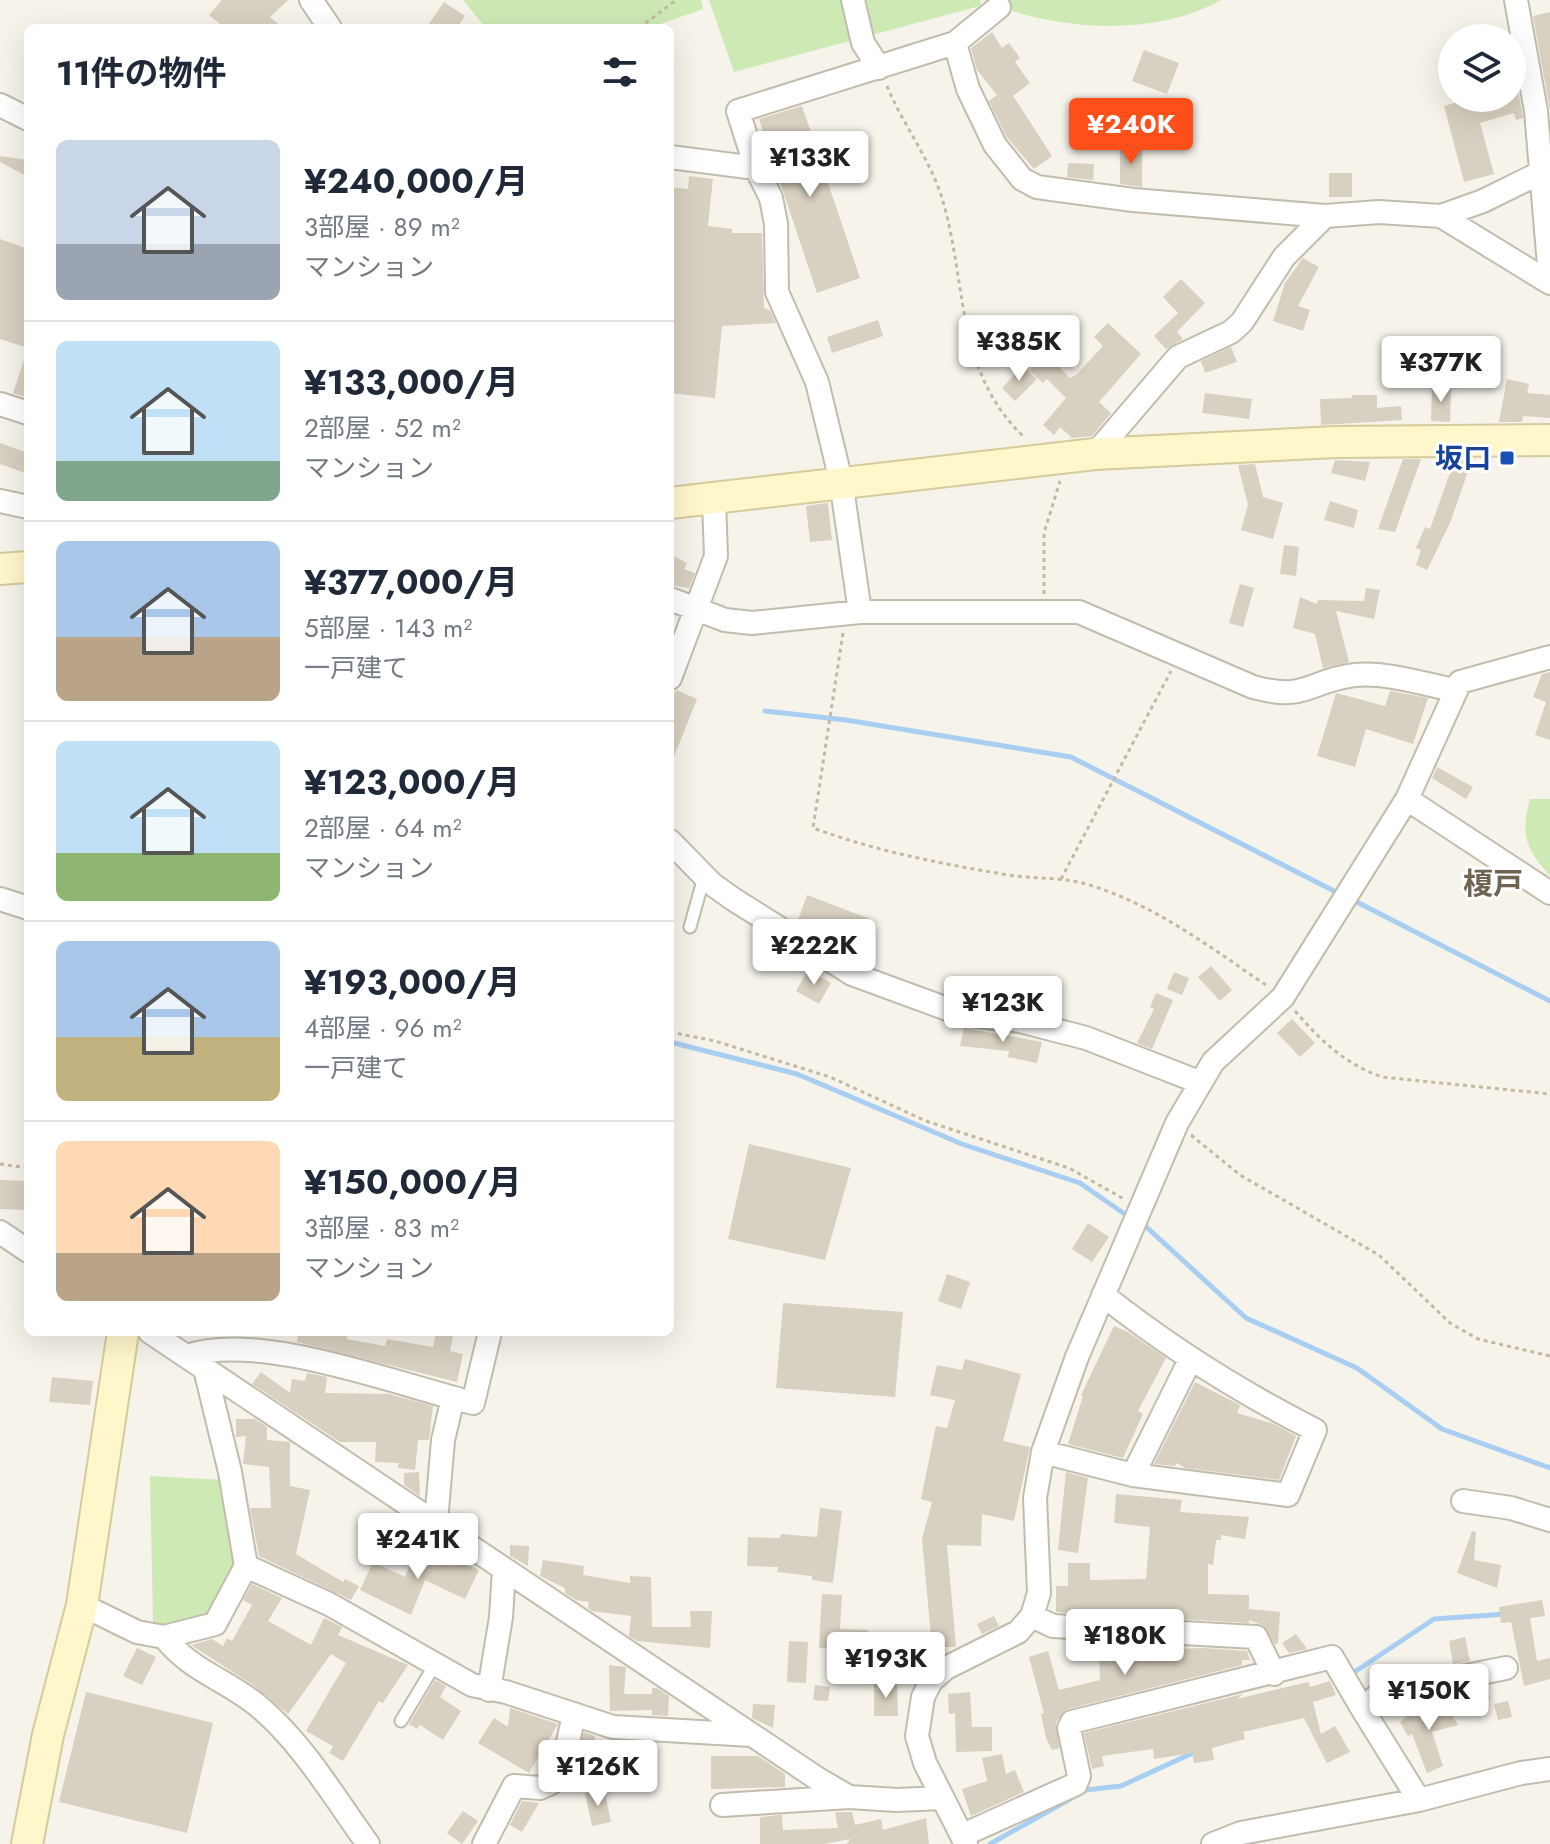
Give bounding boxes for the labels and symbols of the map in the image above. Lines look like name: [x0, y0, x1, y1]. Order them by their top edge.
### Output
pin: ¥240K: [1075, 98, 1187, 166]
pin: ¥133K: [754, 131, 866, 199]
pin: ¥385K: [963, 315, 1075, 383]
pin: ¥377K: [1385, 336, 1497, 404]
place label: 坂口: [1435, 438, 1491, 479]
marker: 坂口: [1498, 449, 1516, 467]
district label: 榎戸: [1463, 862, 1523, 905]
pin: ¥222K: [758, 919, 870, 987]
pin: ¥123K: [947, 976, 1059, 1044]
pin: ¥241K: [362, 1513, 474, 1581]
pin: ¥180K: [1069, 1609, 1181, 1677]
pin: ¥193K: [830, 1632, 942, 1700]
pin: ¥150K: [1373, 1664, 1485, 1732]
pin: ¥126K: [542, 1740, 654, 1808]

